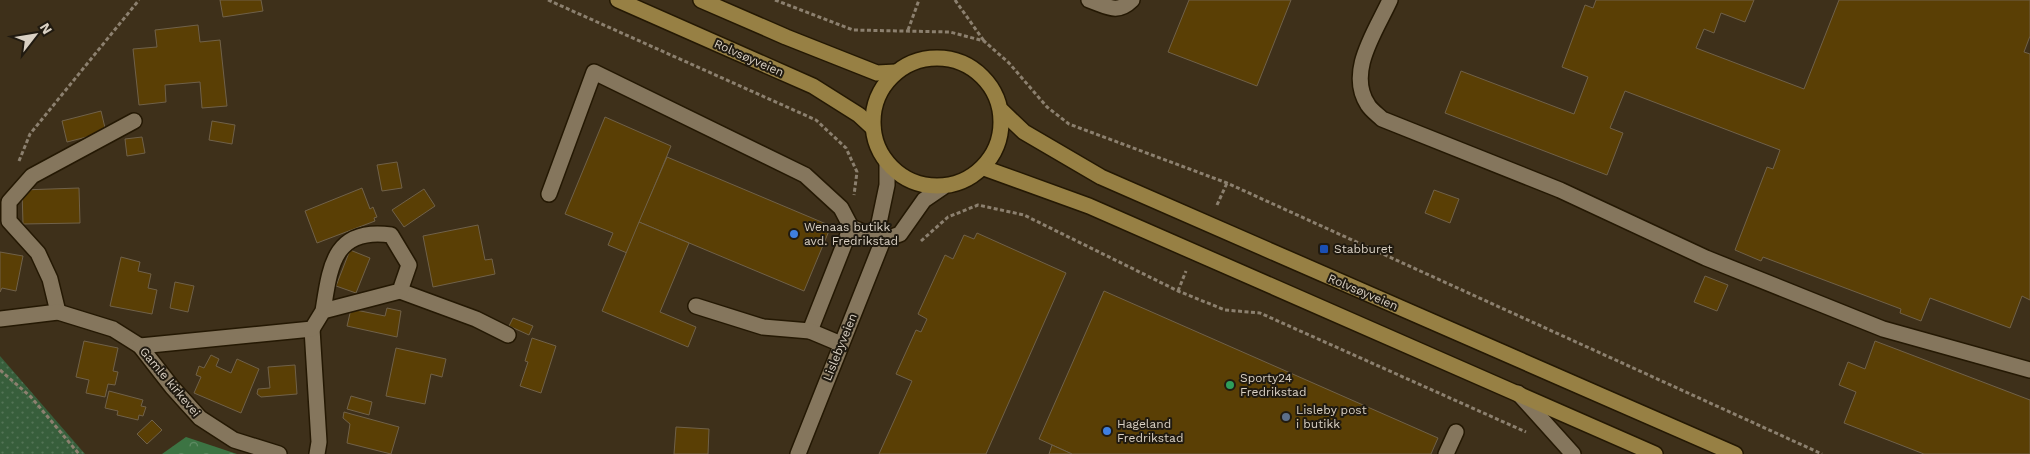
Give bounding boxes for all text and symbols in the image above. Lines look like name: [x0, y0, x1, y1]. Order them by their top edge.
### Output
north arrow: [10, 10, 60, 60]
text: N: [37, 20, 56, 37]
street label: Rolvsøyveien: [712, 36, 786, 80]
place label: Wenaas butikk avd. Fredrikstad: [804, 220, 898, 248]
marker: Wenaas butikk avd. Fredrikstad: [788, 228, 800, 240]
place label: Stabburet: [1334, 242, 1392, 256]
marker: Stabburet: [1318, 243, 1330, 255]
street label: Rolvsøyveien: [1326, 271, 1400, 313]
street label: Lislebyveien: [820, 311, 860, 383]
street label: Gamle kirkevei: [137, 344, 203, 420]
place label: Sporty24 Fredrikstad: [1240, 371, 1306, 399]
marker: Sporty24 Fredrikstad: [1224, 379, 1236, 391]
place label: Lisleby post i butikk: [1296, 403, 1367, 431]
marker: Lisleby post i butikk: [1280, 411, 1292, 423]
place label: Hageland Fredrikstad: [1117, 417, 1183, 445]
marker: Hageland Fredrikstad: [1101, 425, 1113, 437]

